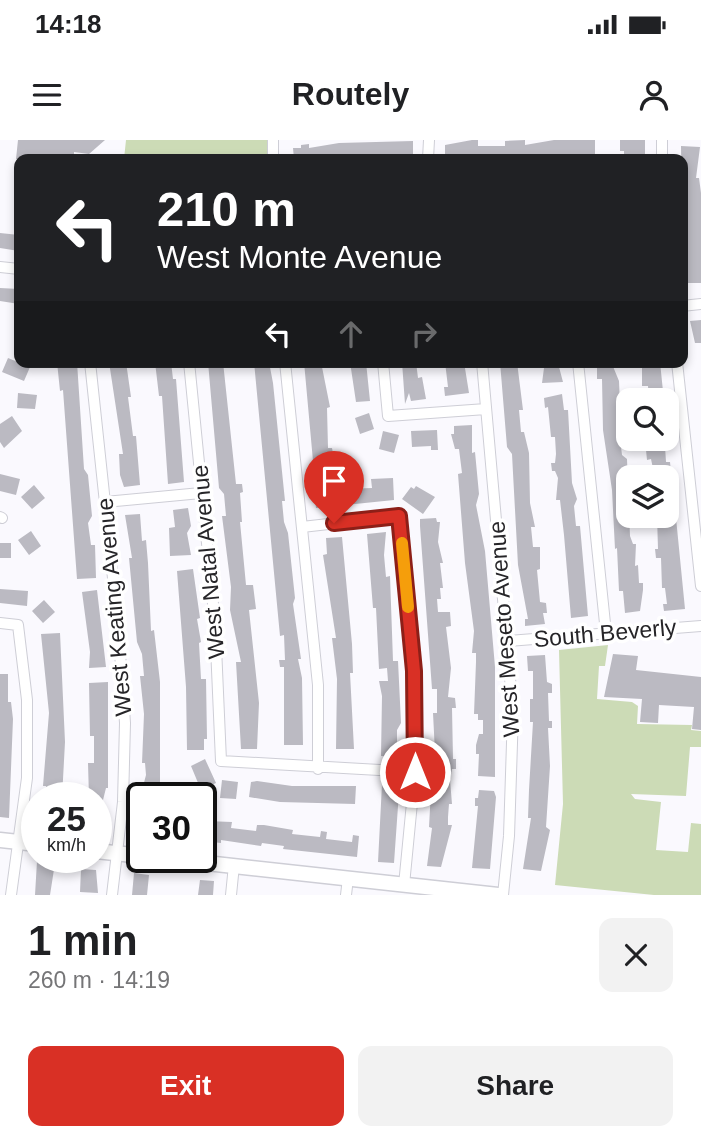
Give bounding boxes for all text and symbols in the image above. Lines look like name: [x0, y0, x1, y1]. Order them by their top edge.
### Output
text: 14:18: [35, 9, 102, 39]
icon: menu: [28, 76, 66, 114]
text: Routely: [292, 76, 409, 112]
icon: person: [635, 76, 673, 114]
icon: left: [42, 182, 133, 273]
text: 210 m: [157, 182, 296, 236]
text: West Monte Avenue: [157, 239, 442, 275]
icon: left: [259, 315, 297, 353]
icon: ahead: [332, 315, 370, 353]
icon: right: [405, 315, 443, 353]
map controls: [616, 388, 679, 528]
button: search: [616, 388, 679, 451]
pin: [304, 451, 364, 523]
icon: arrive: [315, 462, 353, 500]
street label: West Natal Avenue: [187, 464, 229, 660]
button: layers: [616, 465, 679, 528]
street label: West Keating Avenue: [92, 497, 136, 717]
street label: West Meseto Avenue: [483, 520, 525, 738]
street label: South Beverly: [533, 614, 678, 652]
position arrow: [378, 735, 452, 809]
speed limit sign: 30: [126, 782, 217, 873]
text: 25: [47, 799, 86, 838]
text: km/h: [47, 835, 86, 855]
text: 1 min: [28, 917, 138, 964]
button: close: [599, 918, 673, 992]
text: 260 m · 14:19: [28, 967, 170, 993]
button: Exit: [28, 1046, 344, 1126]
button: Share: [358, 1046, 673, 1126]

